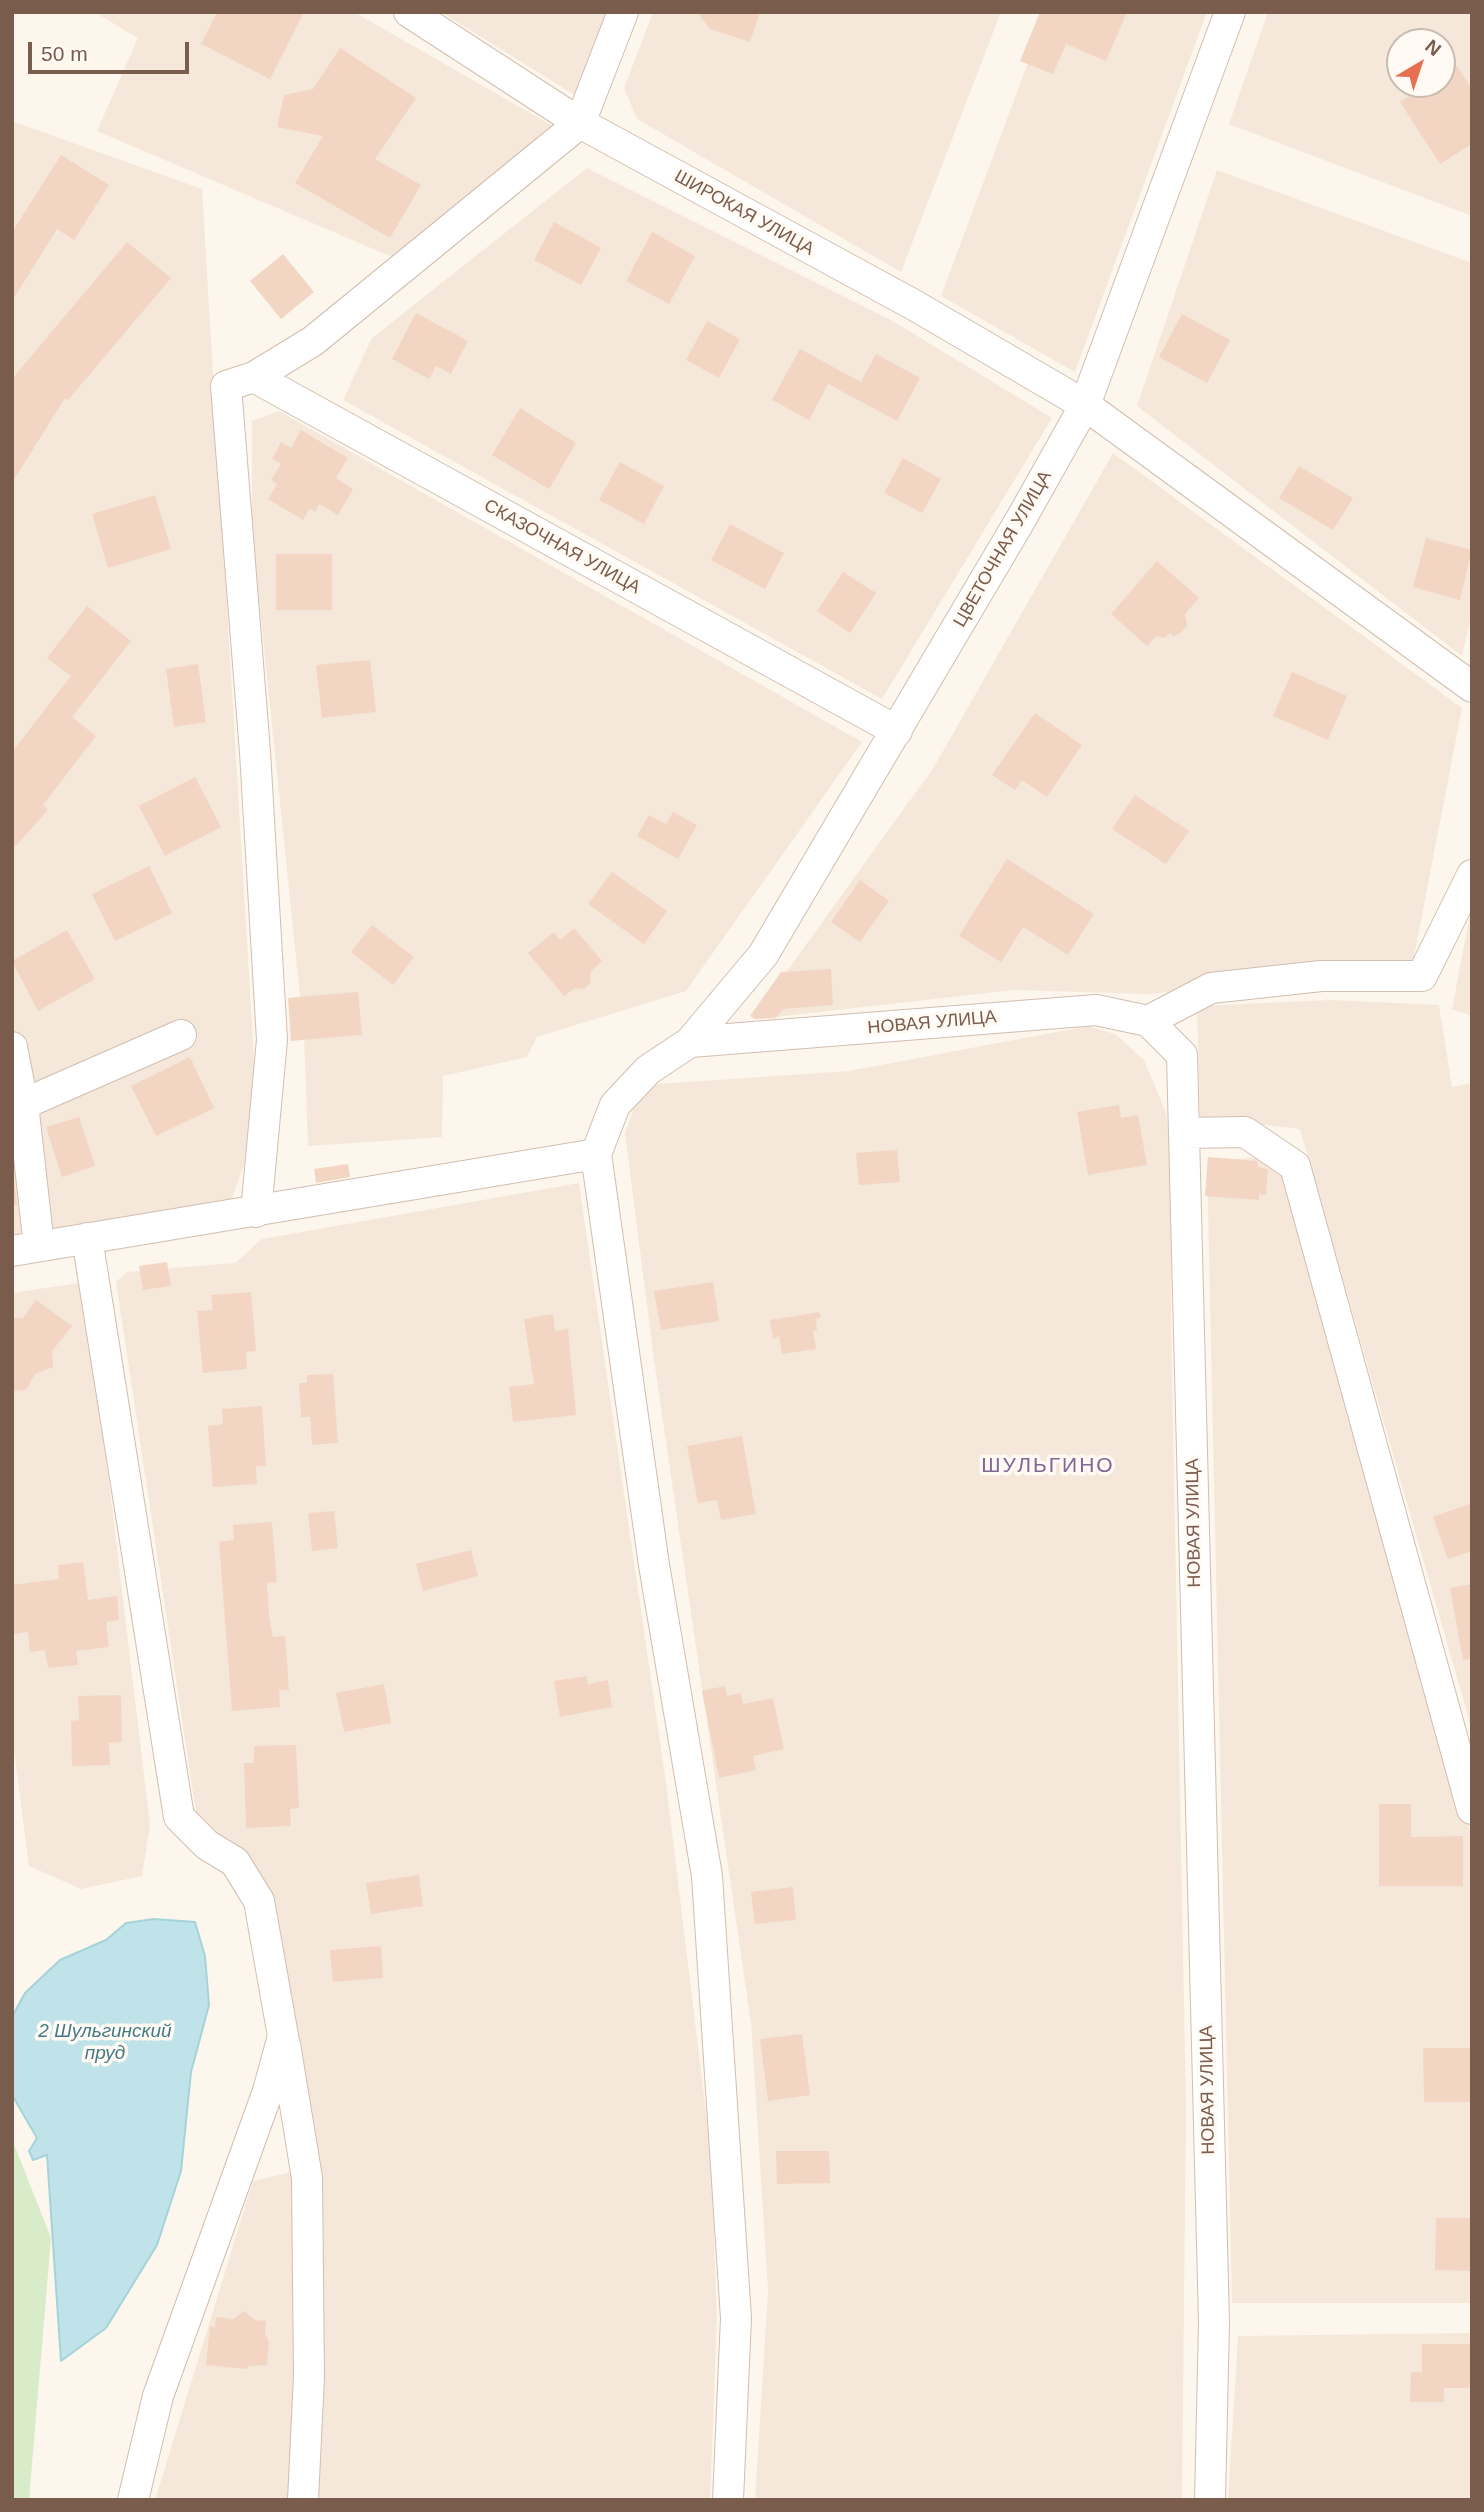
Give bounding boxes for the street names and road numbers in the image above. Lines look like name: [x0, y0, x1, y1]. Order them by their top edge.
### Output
street label: ШИРОКАЯ УЛИЦА: [670, 166, 818, 260]
street label: ЦВЕТОЧНАЯ УЛИЦА: [949, 467, 1057, 631]
street label: СКАЗОЧНАЯ УЛИЦА: [480, 495, 644, 599]
street label: НОВАЯ УЛИЦА: [867, 1007, 997, 1039]
street label: НОВАЯ УЛИЦА: [1182, 1458, 1206, 1588]
street label: НОВАЯ УЛИЦА: [1196, 2025, 1220, 2155]

